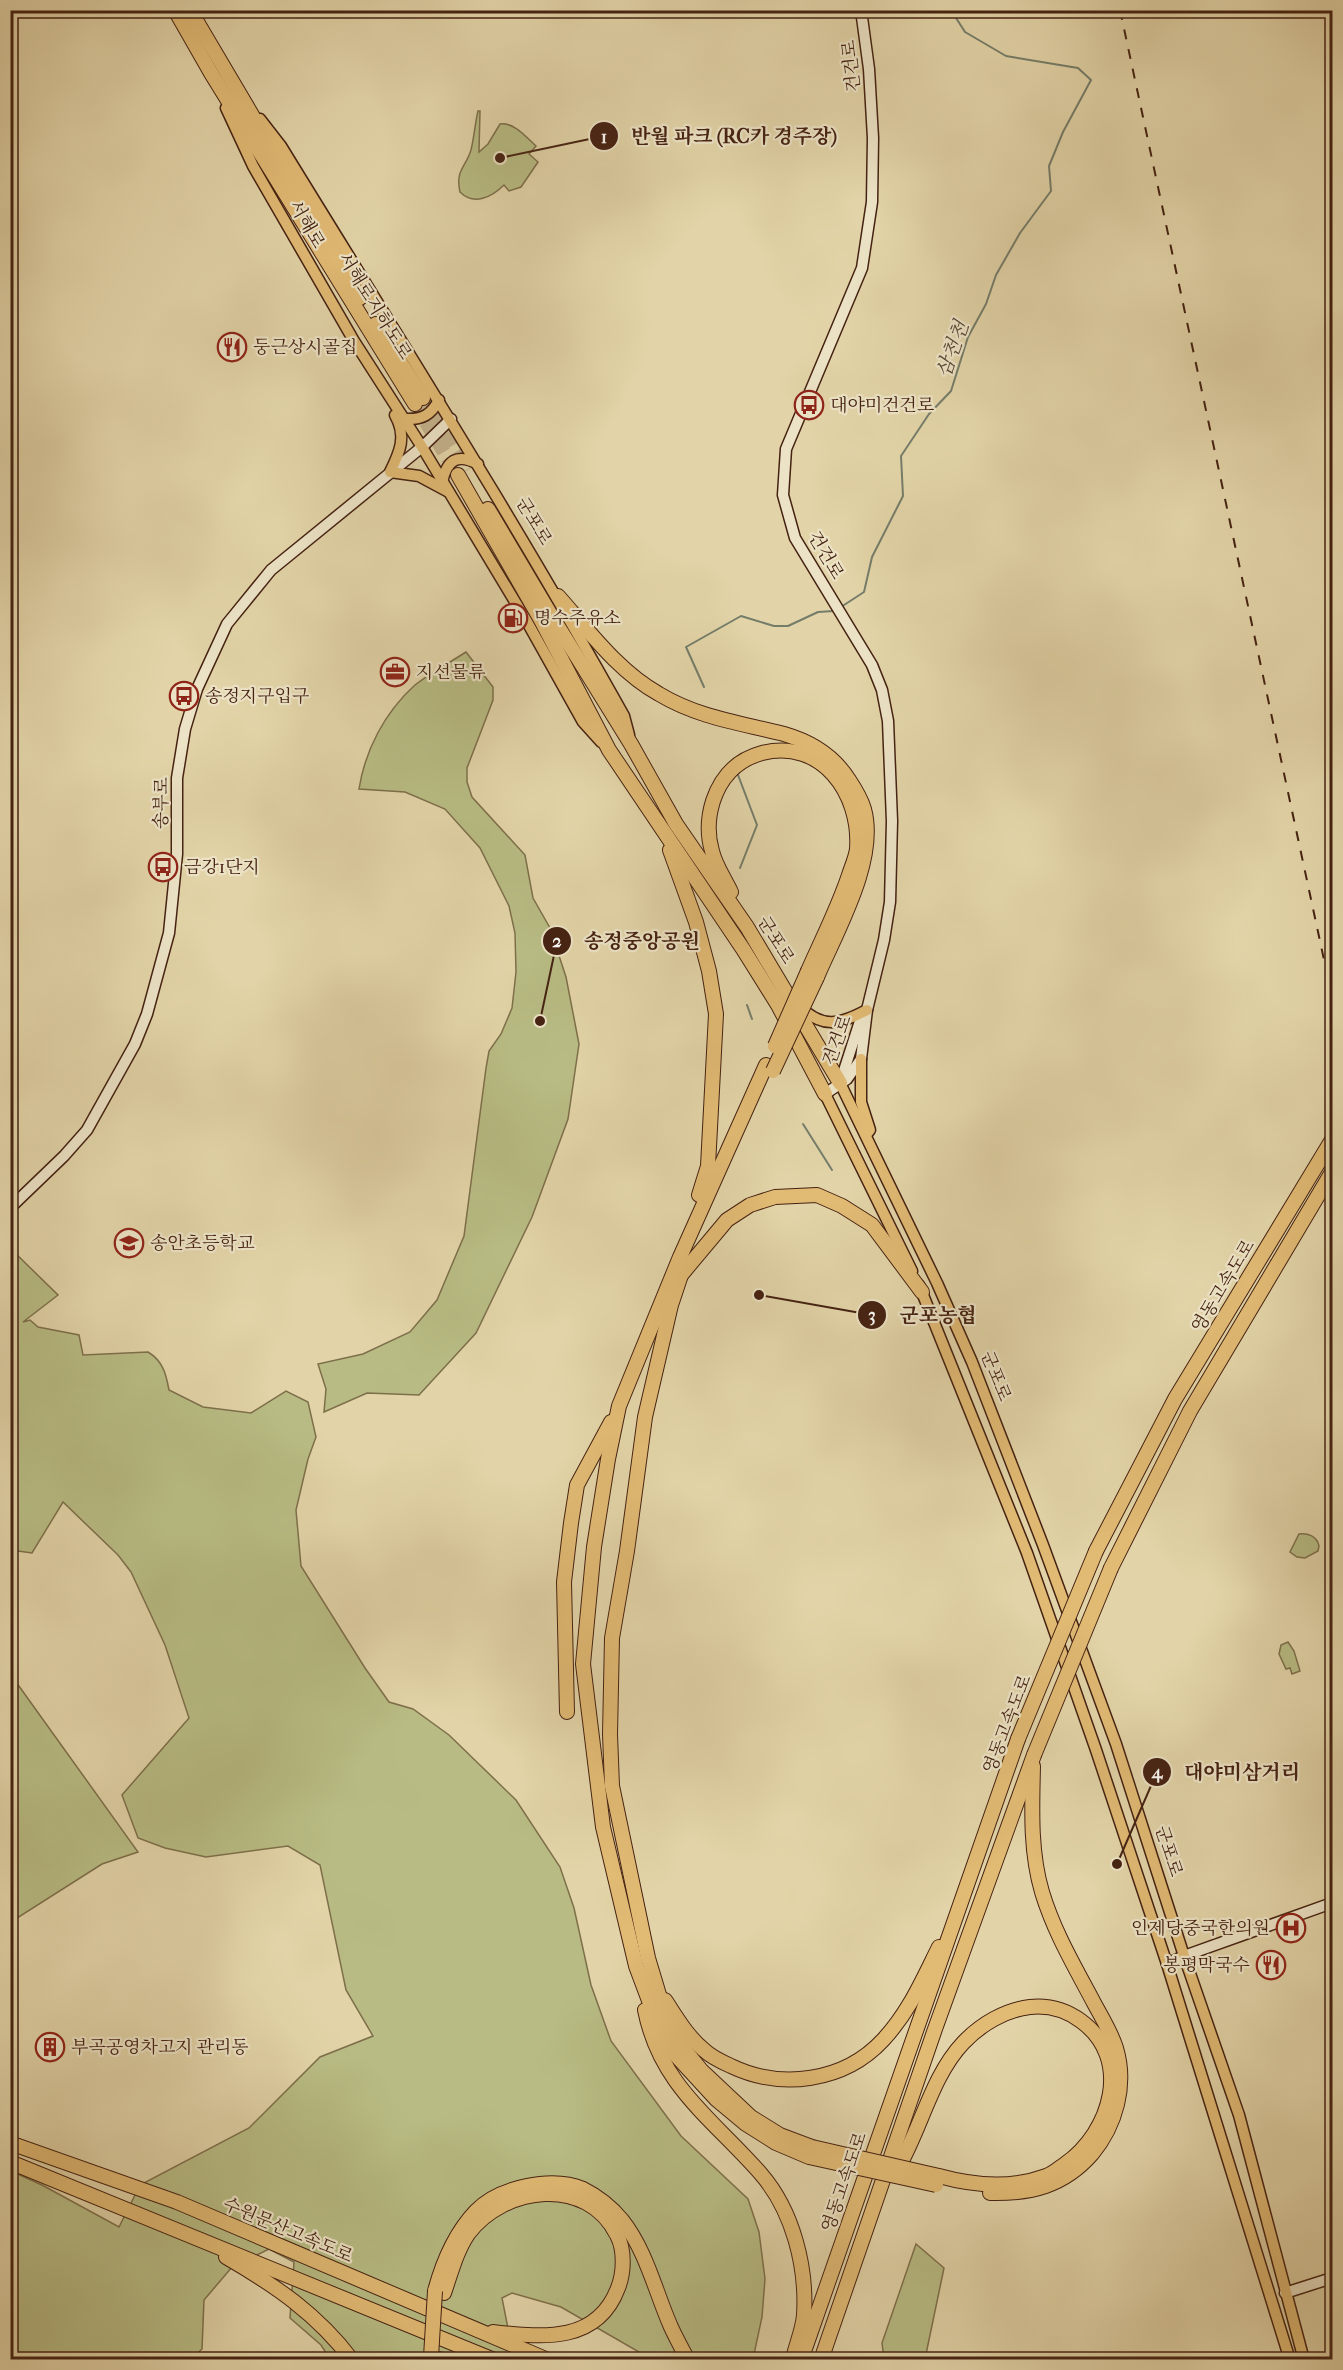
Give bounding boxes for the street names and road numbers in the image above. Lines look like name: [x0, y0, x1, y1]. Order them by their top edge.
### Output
street label: 건건로: [838, 39, 865, 93]
street label: 서해로: [284, 196, 329, 252]
street label: 서해로지하도로: [333, 249, 416, 363]
street label: 군포로: [511, 493, 556, 549]
street label: 건건로: [803, 527, 848, 583]
street label: 송부로: [151, 777, 172, 829]
street label: 군포로: [753, 913, 798, 968]
street label: 건건로: [819, 1012, 856, 1068]
street label: 영동고속도로: [1188, 1236, 1259, 1336]
street label: 군포로: [976, 1348, 1015, 1404]
street label: 영동고속도로: [979, 1672, 1036, 1777]
street label: 군포로: [1150, 1823, 1187, 1879]
street label: 영동고속도로: [818, 2129, 871, 2235]
street label: 수원문산고속도로: [220, 2194, 356, 2267]

